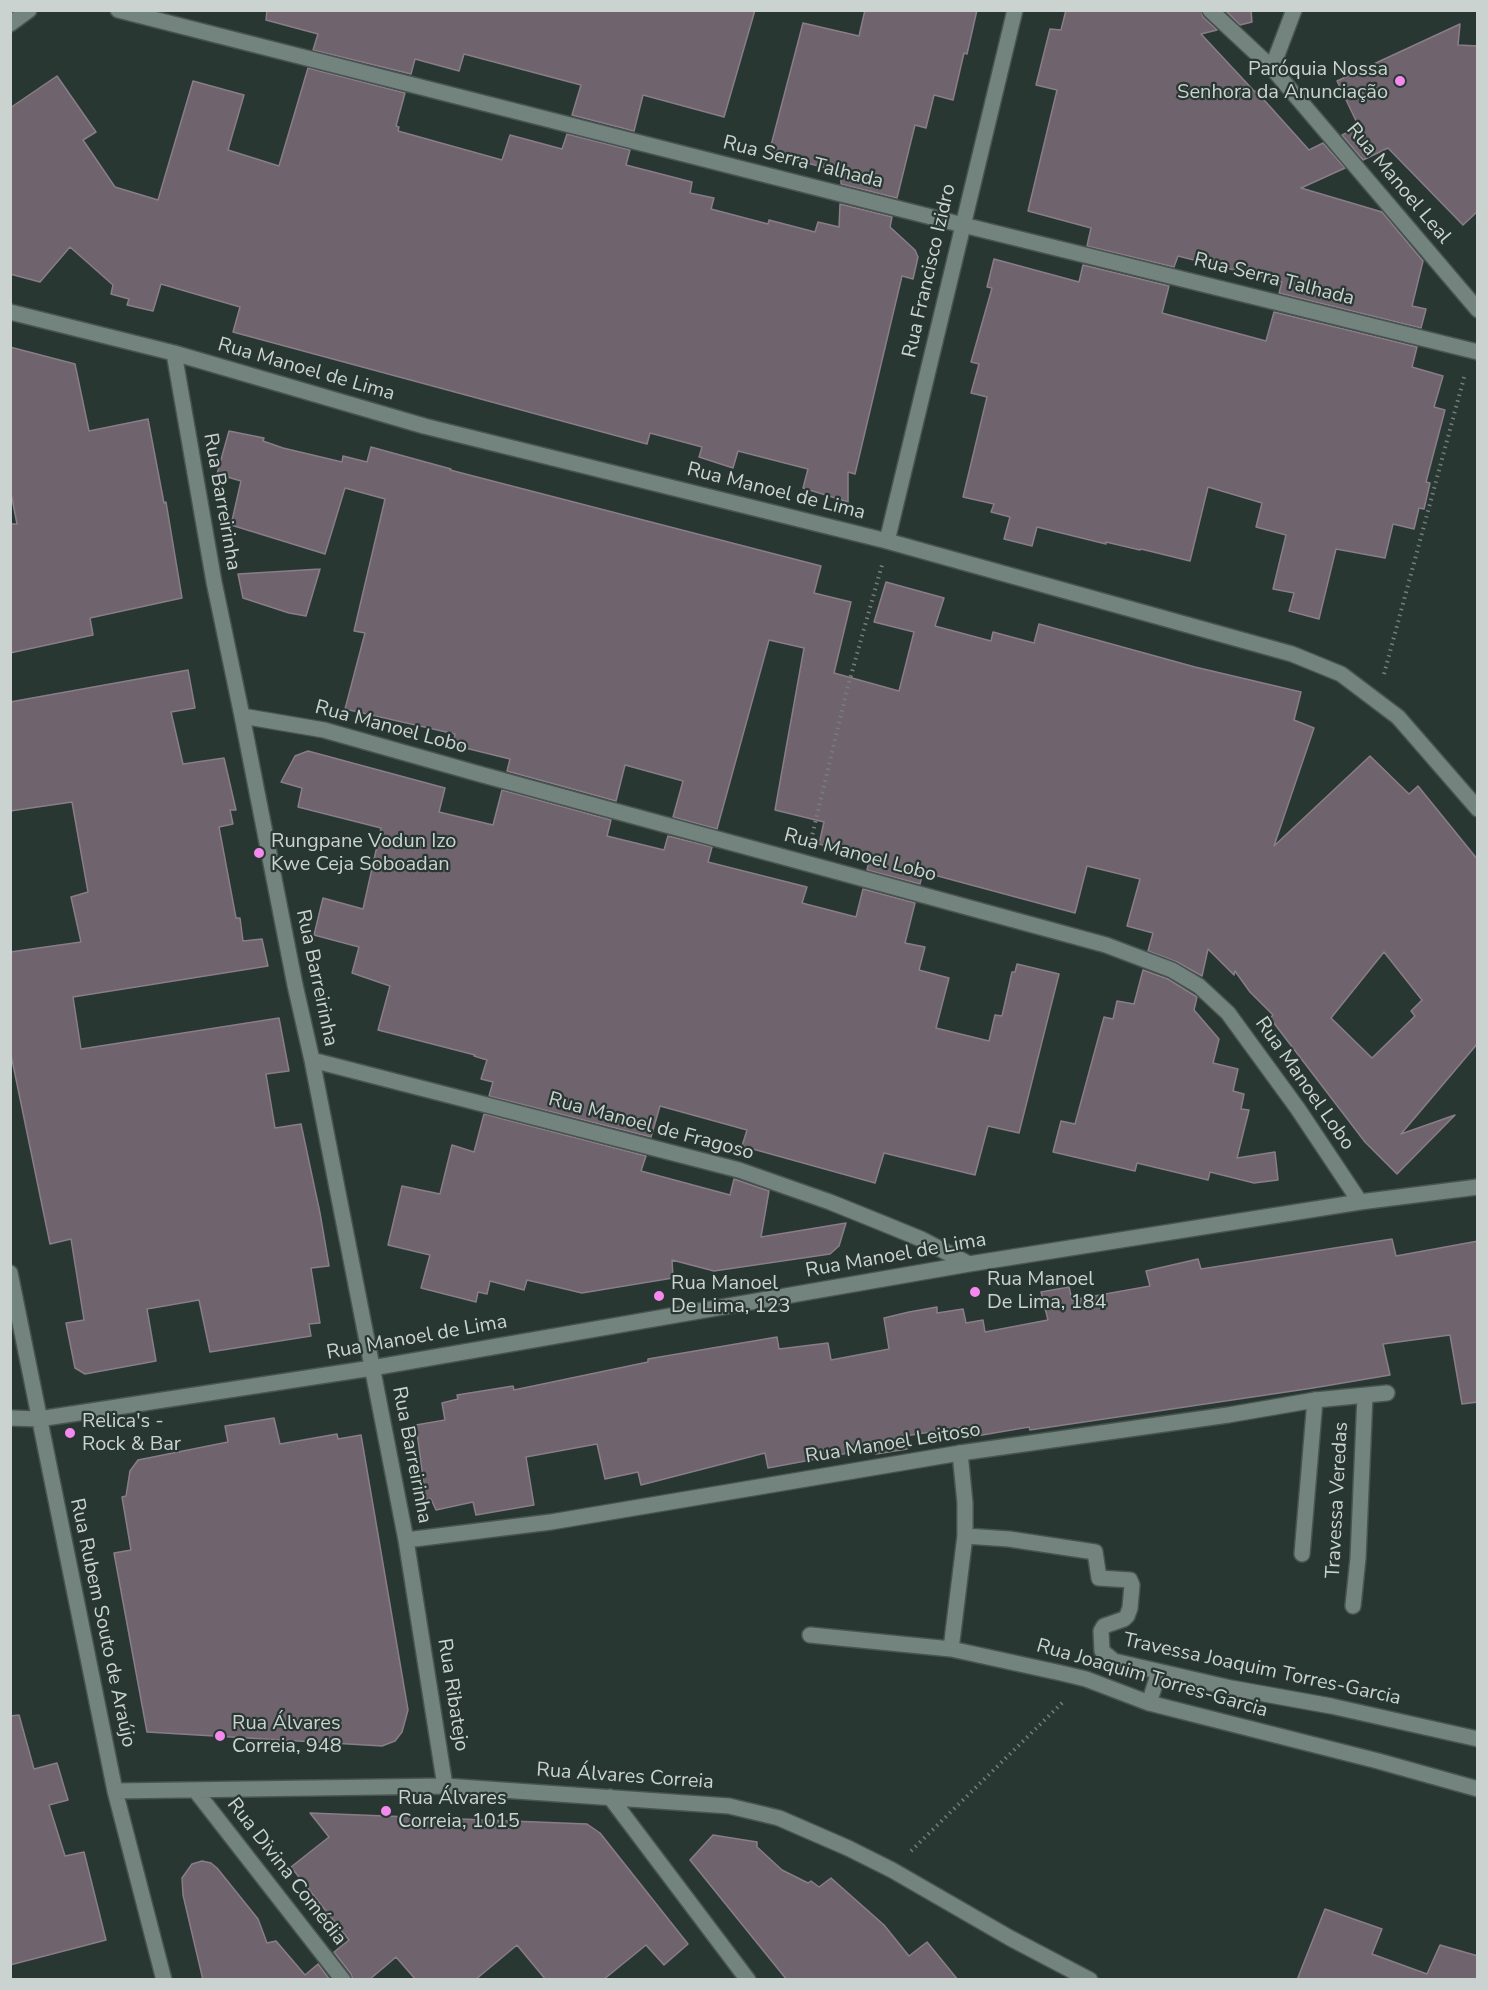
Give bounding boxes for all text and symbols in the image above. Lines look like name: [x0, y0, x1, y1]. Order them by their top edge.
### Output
place label: Paróquia Nossa Senhora da Anunciação: [1177, 58, 1388, 105]
marker: Paróquia Nossa Senhora da Anunciação: [1393, 74, 1407, 88]
street label: Rua Manoel Leal: [1341, 119, 1455, 249]
street label: Rua Serra Talhada: [720, 131, 886, 195]
street label: Rua Francisco Izidro: [898, 182, 962, 360]
street label: Rua Serra Talhada: [1191, 248, 1357, 312]
street label: Rua Manoel de Lima: [215, 333, 397, 407]
street label: Rua Barreirinha: [197, 431, 245, 573]
street label: Rua Manoel de Lima: [684, 458, 868, 526]
street label: Rua Manoel Lobo: [312, 696, 470, 760]
street label: Rua Manoel Lobo: [781, 824, 939, 888]
place label: Rungpane Vodun Izo Kwe Ceja Soboadan: [271, 830, 456, 877]
marker: Rungpane Vodun Izo Kwe Ceja Soboadan: [252, 846, 266, 860]
street label: Rua Barreirinha: [290, 907, 342, 1049]
street label: Rua Manoel Lobo: [1249, 1013, 1359, 1155]
street label: Rua Manoel de Fragoso: [546, 1088, 756, 1166]
street label: Rua Manoel de Lima: [804, 1228, 988, 1284]
place label: Rua Manoel De Lima, 184: [987, 1268, 1107, 1315]
place label: Rua Manoel De Lima, 123: [671, 1272, 791, 1319]
marker: Rua Manoel De Lima, 184: [968, 1285, 982, 1299]
marker: Rua Manoel De Lima, 123: [652, 1289, 666, 1303]
street label: Rua Manoel de Lima: [325, 1310, 509, 1366]
street label: Rua Barreirinha: [386, 1384, 436, 1526]
place label: Relica's - Rock & Bar: [82, 1410, 181, 1457]
street label: Rua Manoel Leitoso: [804, 1418, 982, 1470]
street label: Travessa Veredas: [1322, 1421, 1354, 1579]
marker: Relica's - Rock & Bar: [63, 1426, 77, 1440]
street label: Rua Rubem Souto de Araújo: [64, 1496, 140, 1750]
street label: Travessa Joaquim Torres-Garcia: [1121, 1629, 1403, 1711]
street label: Rua Joaquim Torres-Garcia: [1034, 1634, 1270, 1724]
street label: Rua Ribatejo: [431, 1637, 473, 1753]
place label: Rua Álvares Correia, 948: [232, 1712, 342, 1759]
marker: Rua Álvares Correia, 948: [213, 1729, 227, 1743]
street label: Rua Álvares Correia: [536, 1759, 714, 1795]
place label: Rua Álvares Correia, 1015: [398, 1787, 520, 1834]
street label: Rua Divina Comédia: [221, 1794, 351, 1950]
marker: Rua Álvares Correia, 1015: [379, 1804, 393, 1818]

